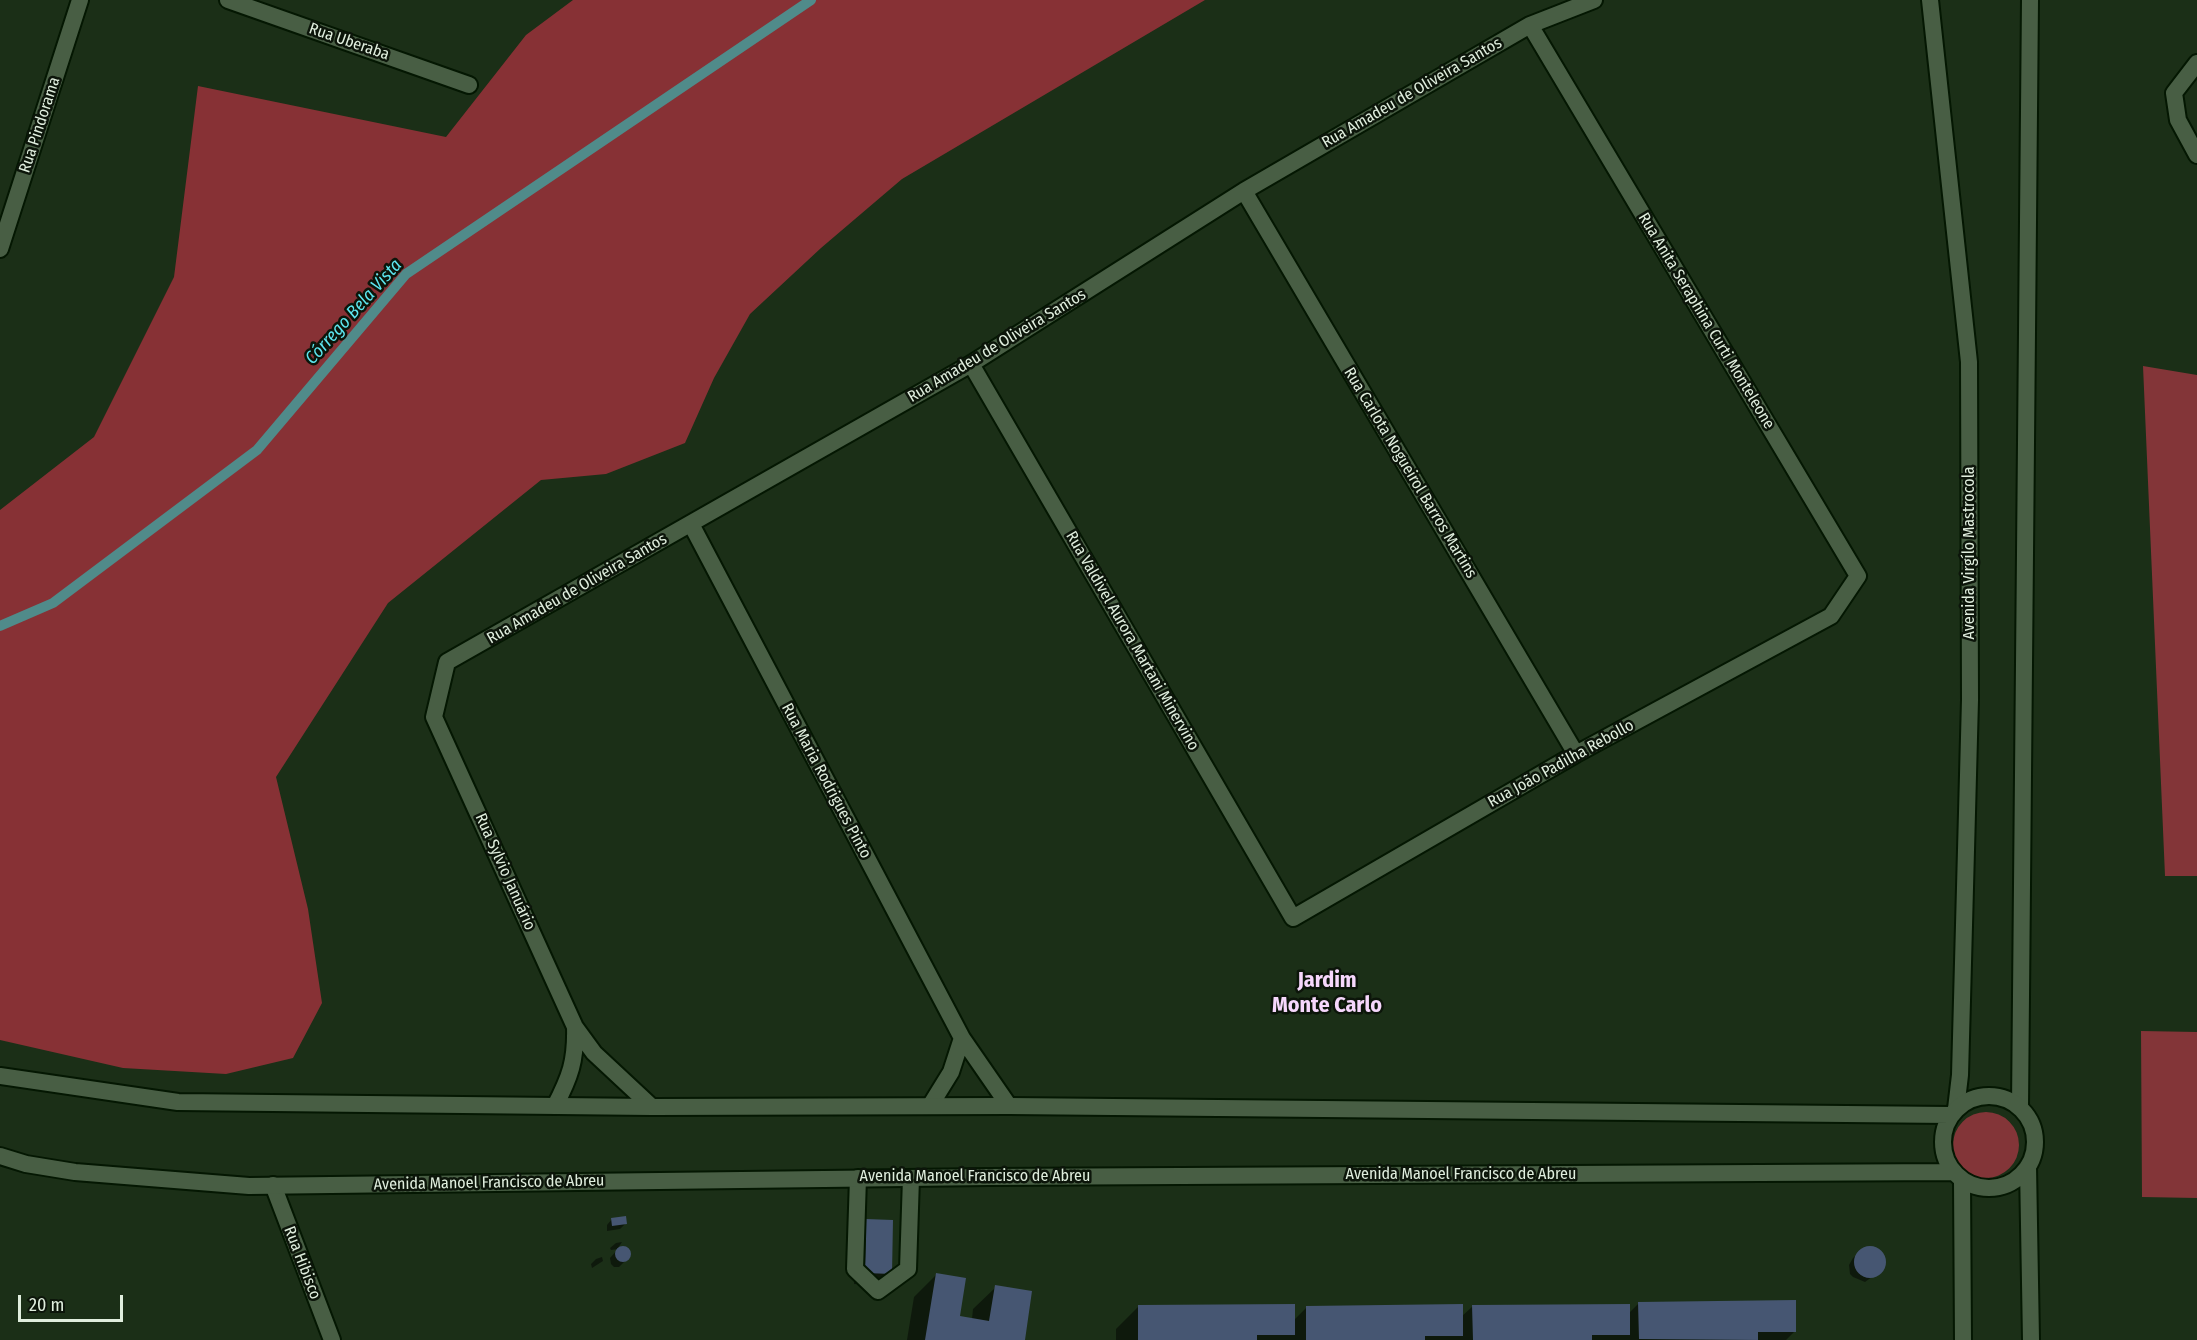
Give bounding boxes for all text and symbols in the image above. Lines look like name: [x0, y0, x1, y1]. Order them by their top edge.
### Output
street label: Rua Uberaba: [306, 19, 392, 65]
street label: Rua Amadeu de Oliveira Santos: [1319, 34, 1505, 152]
street label: Rua Pindorama: [15, 75, 65, 175]
street label: Rua Anita Seraphina Curti Monteleone: [1634, 209, 1778, 433]
water label: Córrego Bela Vista: [301, 255, 407, 369]
street label: Rua Amadeu de Oliveira Santos: [904, 285, 1090, 407]
street label: Rua Carlota Nogueirol Barros Martins: [1339, 364, 1481, 582]
street label: Avenida Virgílo Mastrocola: [1960, 466, 1980, 640]
street label: Rua Valdivel Aurora Martani Minervino: [1061, 528, 1203, 754]
street label: Rua Amadeu de Oliveira Santos: [484, 530, 670, 648]
street label: Rua Maria Rodrigues Pinto: [777, 700, 875, 862]
street label: Rua João Padilha Rebollo: [1485, 716, 1637, 812]
street label: Rua Sylvio Januário: [471, 811, 539, 933]
district label: Jardim Monte Carlo: [1272, 968, 1382, 1020]
street label: Avenida Manoel Francisco de Abreu: [1346, 1165, 1576, 1185]
street label: Avenida Manoel Francisco de Abreu: [860, 1167, 1090, 1187]
street label: Avenida Manoel Francisco de Abreu: [373, 1171, 605, 1195]
street label: Rua Hibisco: [279, 1224, 325, 1302]
scale bar: [21, 1283, 126, 1321]
text: 20 m: [29, 1294, 64, 1316]

